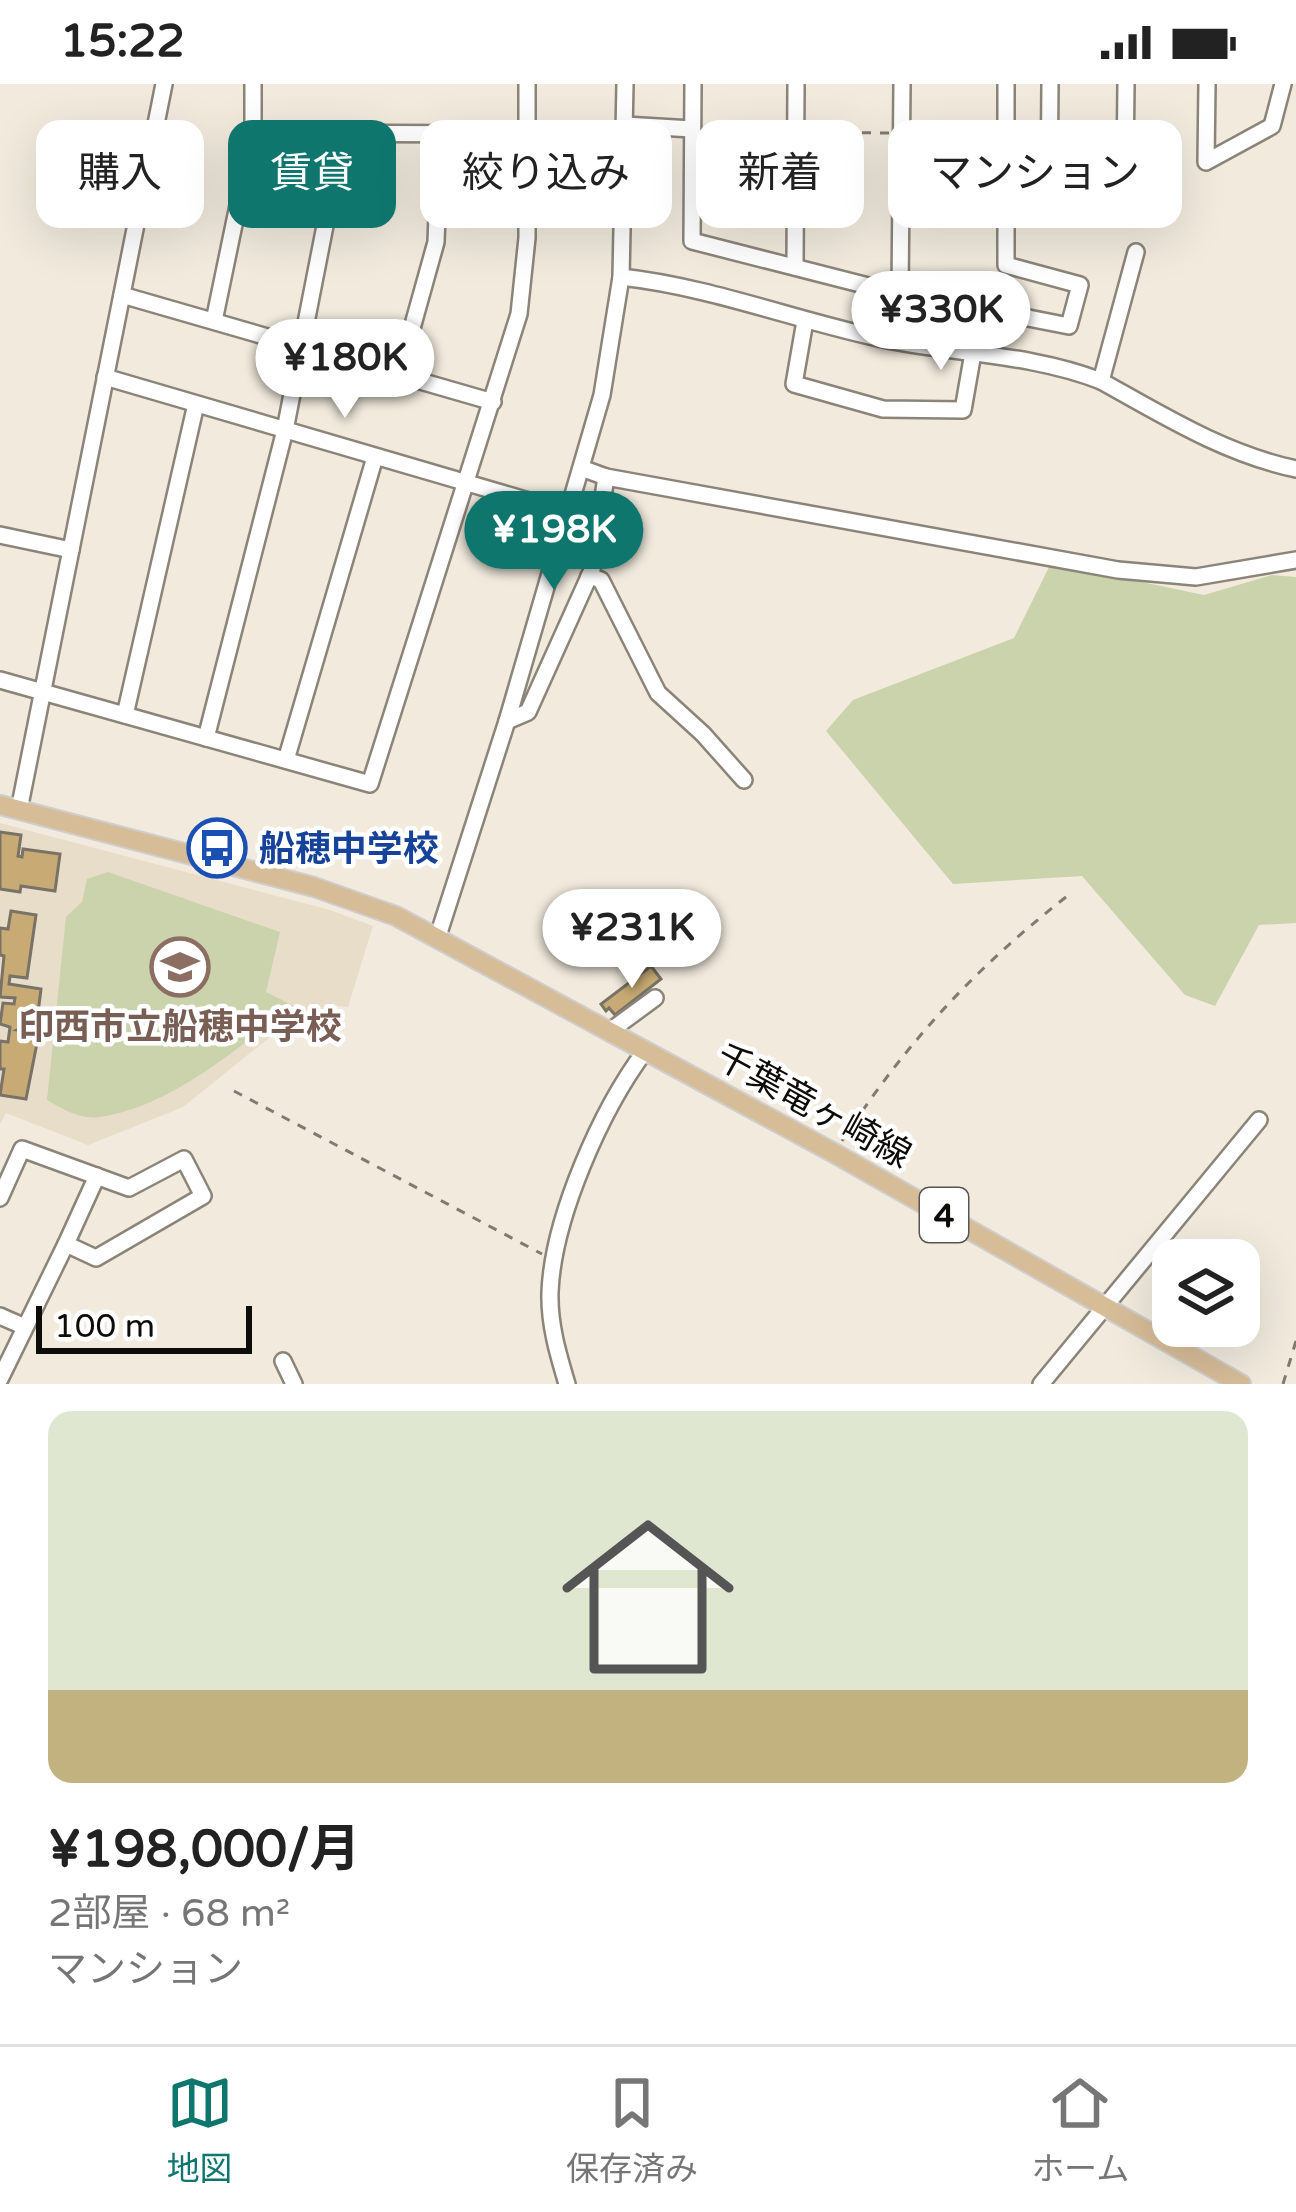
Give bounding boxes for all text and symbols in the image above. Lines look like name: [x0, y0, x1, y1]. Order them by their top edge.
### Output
text: 15:22: [60, 15, 185, 69]
chip: 購入: [36, 120, 204, 228]
chip: 賃貸: [228, 120, 396, 228]
chip: 絞り込み: [420, 120, 672, 228]
chip: 新着: [696, 120, 864, 228]
chip: マンション: [888, 120, 1182, 228]
pin: ¥330K: [857, 271, 1025, 373]
text: ¥330K: [878, 286, 1004, 333]
pin: ¥180K: [261, 319, 429, 421]
text: ¥180K: [282, 334, 408, 381]
pin: ¥198K: [470, 491, 638, 593]
text: ¥198K: [491, 506, 617, 553]
bus stop icon: 船穂中学校: [186, 817, 248, 879]
place label: 船穂中学校: [259, 828, 439, 871]
pin: ¥231K: [548, 889, 716, 991]
text: ¥231K: [569, 904, 695, 951]
school or university icon: 印西市立船穂中学校: [149, 936, 211, 998]
place label: 印西市立船穂中学校: [18, 1006, 342, 1049]
street label: 千葉竜ヶ崎線: [708, 1035, 918, 1177]
road number: 4: [920, 1188, 968, 1242]
map controls: [1152, 1239, 1260, 1347]
button: layers: [1152, 1239, 1260, 1347]
scale bar: [36, 1300, 252, 1353]
text: 100 m: [54, 1307, 155, 1346]
icon: home: [540, 1489, 756, 1705]
text: ¥198,000/月: [48, 1819, 361, 1881]
text: 2部屋 · 68 m²: [48, 1890, 290, 1937]
text: マンション: [48, 1946, 243, 1993]
tab: 地図: [167, 2070, 233, 2190]
tab: 保存済み: [566, 2070, 698, 2190]
tab: ホーム: [1031, 2070, 1129, 2190]

